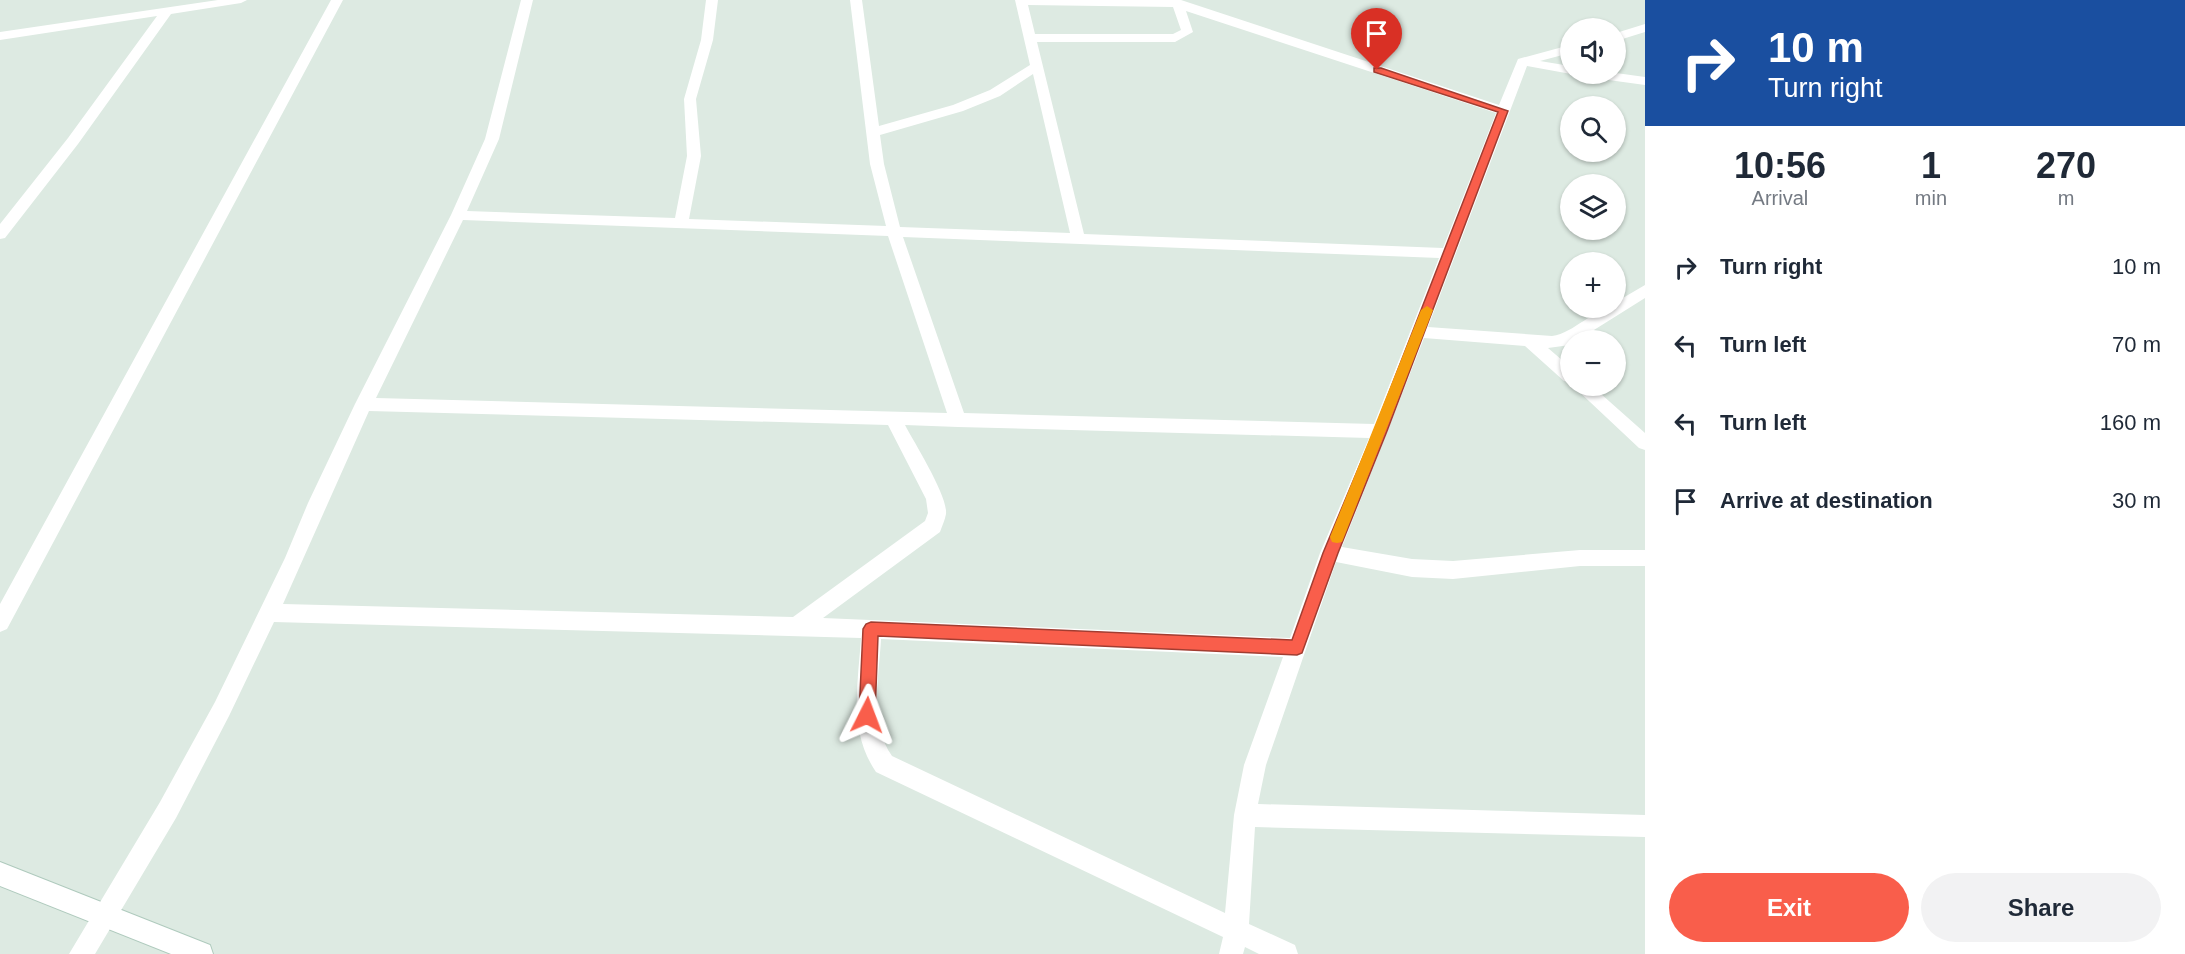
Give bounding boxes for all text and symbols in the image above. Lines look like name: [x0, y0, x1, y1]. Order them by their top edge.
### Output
pin: [1351, 8, 1402, 70]
icon: arrive: [1360, 17, 1393, 50]
map controls: [1560, 18, 1626, 396]
button: sound: [1560, 18, 1626, 84]
icon: right: [1669, 24, 1747, 102]
text: 10 m: [1768, 24, 1864, 71]
text: Turn right: [1768, 73, 1883, 103]
button: search: [1560, 96, 1626, 162]
text: 10:56: [1734, 145, 1826, 186]
text: 1: [1921, 145, 1941, 186]
text: 270: [2036, 145, 2096, 186]
button: layers: [1560, 174, 1626, 240]
text: Arrival: [1752, 187, 1808, 209]
text: min: [1915, 187, 1947, 209]
text: m: [2058, 187, 2074, 209]
icon: right: [1669, 251, 1702, 284]
button: +: [1560, 252, 1626, 318]
text: Turn right: [1720, 254, 1822, 279]
text: 10 m: [2112, 254, 2161, 279]
icon: left: [1669, 329, 1702, 362]
button: −: [1560, 330, 1626, 396]
text: Turn left: [1720, 332, 1806, 357]
text: 70 m: [2112, 332, 2161, 357]
icon: left: [1669, 407, 1702, 440]
text: Turn left: [1720, 410, 1806, 435]
text: 160 m: [2100, 410, 2161, 435]
icon: arrive: [1669, 485, 1702, 518]
text: Arrive at destination: [1720, 488, 1933, 513]
text: 30 m: [2112, 488, 2161, 513]
position arrow: [835, 683, 899, 747]
button: Exit: [1669, 873, 1909, 942]
button: Share: [1921, 873, 2161, 942]

